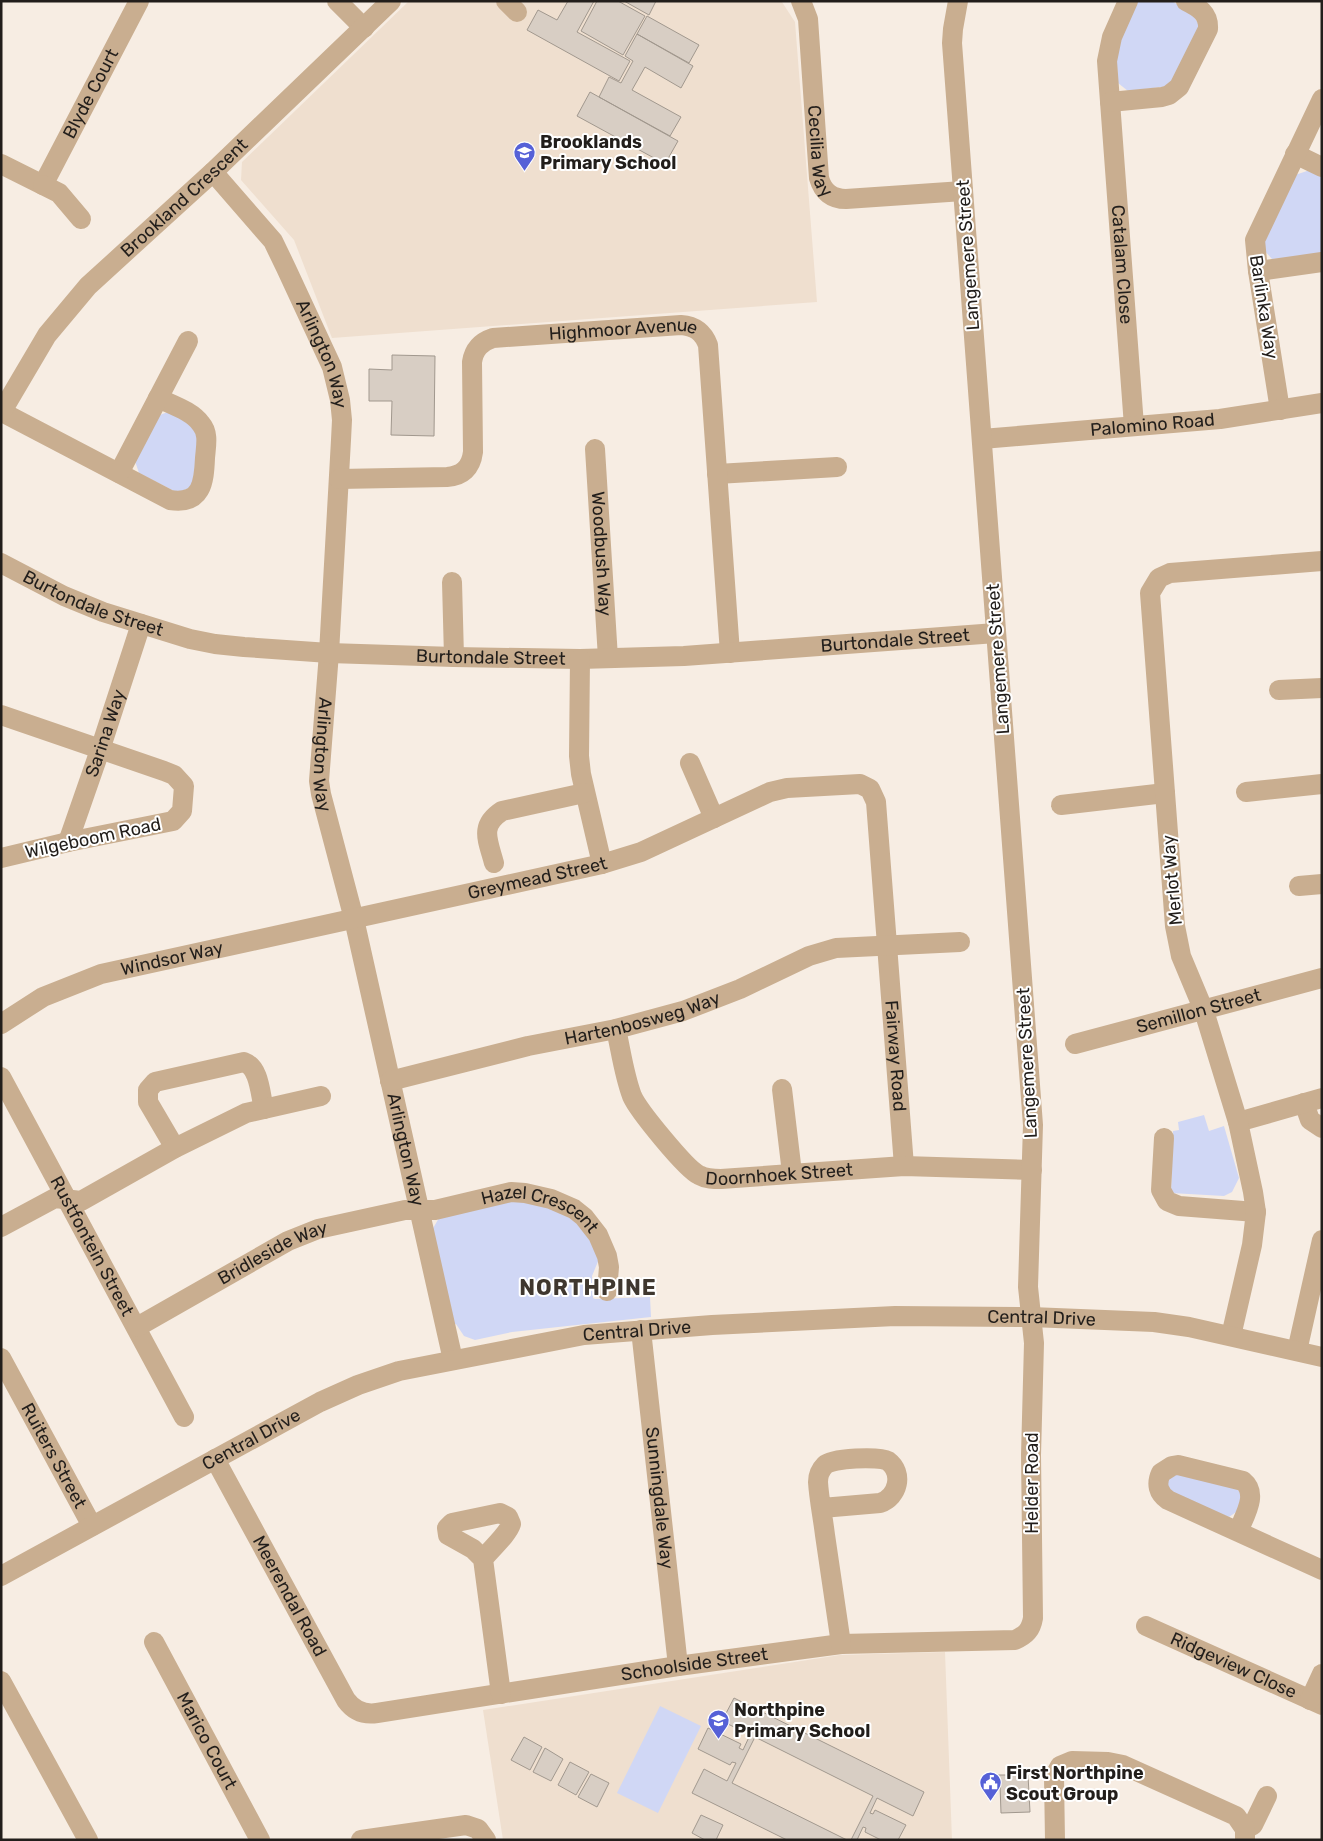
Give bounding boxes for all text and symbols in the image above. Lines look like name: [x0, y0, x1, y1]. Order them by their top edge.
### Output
street label: Blyde Court: [58, 45, 123, 142]
street label: Cecilia Way: [803, 104, 837, 202]
place label: Brooklands Primary School: [540, 131, 676, 174]
street label: Brookland Crescent: [116, 134, 252, 262]
school or university icon: Brooklands Primary School: [512, 140, 536, 171]
street label: Langemere Street: [952, 179, 984, 331]
street label: Catalam Close: [1107, 204, 1137, 325]
street label: Barlinka Way: [1245, 253, 1283, 361]
street label: Arlington Way: [291, 296, 352, 409]
street label: Highmoor Avenue: [548, 314, 701, 345]
street label: Palomino Road: [1089, 408, 1215, 441]
street label: Woodbush Way: [587, 491, 616, 617]
street label: Burtondale Street: [19, 565, 166, 641]
street label: Langemere Street: [982, 583, 1014, 735]
street label: Burtondale Street: [820, 624, 971, 657]
street label: Burtondale Street: [416, 645, 566, 670]
street label: Sarina Way: [80, 687, 130, 780]
street label: Arlington Way: [308, 696, 337, 814]
street label: Wilgeboom Road: [23, 813, 163, 863]
street label: Merlot Way: [1157, 834, 1187, 926]
street label: Greymead Street: [466, 852, 610, 904]
street label: Windsor Way: [119, 936, 225, 980]
street label: Semillon Street: [1134, 984, 1263, 1038]
street label: Hartenbosweg Way: [563, 987, 723, 1050]
street label: Langemere Street: [1012, 987, 1042, 1139]
street label: Fairway Road: [880, 999, 911, 1112]
street label: Arlington Way: [382, 1091, 429, 1208]
street label: Doornhoek Street: [704, 1159, 854, 1190]
street label: Rustfontein Street: [45, 1172, 139, 1320]
street label: Hazel Crescent: [479, 1181, 603, 1238]
street label: Bridleside Way: [214, 1216, 329, 1290]
district label: NORTHPINE: [519, 1274, 657, 1301]
street label: Central Drive: [987, 1306, 1096, 1331]
street label: Central Drive: [582, 1316, 692, 1346]
street label: Ruiters Street: [16, 1399, 91, 1512]
street label: Central Drive: [198, 1404, 304, 1475]
street label: Sunningdale Way: [641, 1426, 678, 1570]
street label: Helder Road: [1021, 1432, 1043, 1534]
street label: Meerendal Road: [248, 1532, 331, 1660]
street label: Ridgeview Close: [1167, 1627, 1300, 1703]
street label: Schoolside Street: [619, 1643, 769, 1686]
street label: Marico Court: [172, 1688, 242, 1793]
place label: Northpine Primary School: [734, 1699, 870, 1742]
school or university icon: Northpine Primary School: [706, 1708, 730, 1739]
place label: First Northpine Scout Group: [1006, 1762, 1144, 1805]
public building icon: First Northpine Scout Group: [978, 1771, 1002, 1802]

